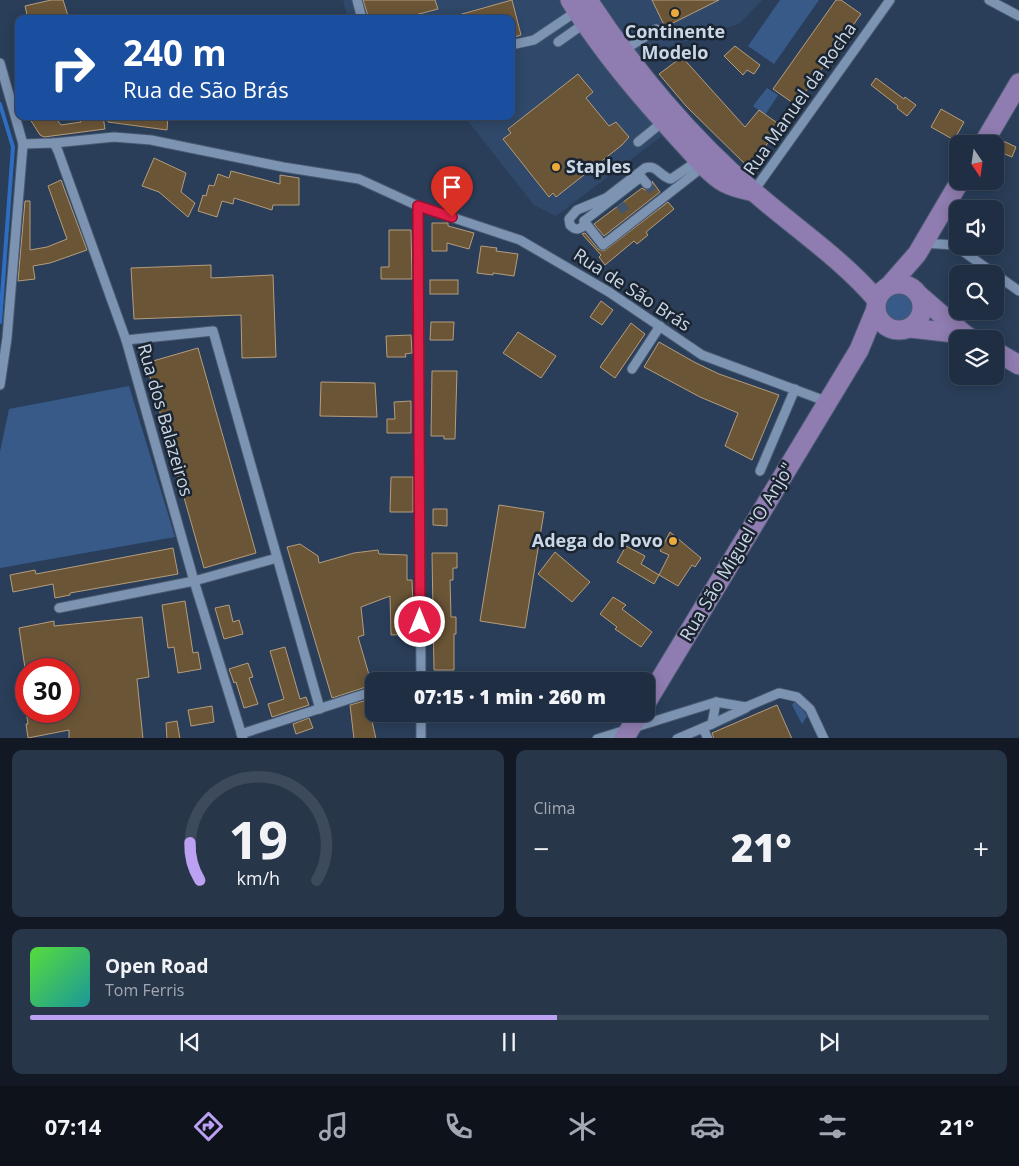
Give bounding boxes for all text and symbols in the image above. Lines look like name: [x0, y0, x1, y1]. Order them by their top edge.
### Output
marker: Continente Modelo: [669, 7, 681, 19]
street label: Rua Manuel da Rocha: [737, 17, 861, 180]
place label: Continente Modelo: [625, 19, 725, 64]
text: 240 m: [123, 29, 227, 76]
icon: right: [40, 35, 105, 100]
text: Rua de São Brás: [123, 74, 289, 104]
north arrow: [949, 135, 1004, 190]
map controls: [949, 135, 1004, 385]
place label: Staples: [566, 154, 631, 178]
marker: Staples: [550, 161, 562, 173]
pin: [431, 166, 473, 217]
icon: arrive: [438, 173, 466, 201]
button: sound: [949, 200, 1004, 255]
street label: Rua de São Brás: [569, 242, 696, 336]
button: search: [949, 265, 1004, 320]
button: layers: [949, 330, 1004, 385]
street label: Rua dos Balazeiros: [133, 340, 199, 499]
street label: Rua São Miguel "O Anjo": [673, 458, 799, 645]
place label: Adega do Povo: [532, 528, 663, 552]
marker: Adega do Povo: [667, 535, 679, 547]
position arrow: [393, 595, 445, 647]
speed limit sign: 30: [15, 658, 80, 723]
text: 07:15 · 1 min · 260 m: [414, 684, 606, 710]
text: Clima: [534, 797, 575, 819]
text: 19: [228, 803, 287, 874]
text: 21°: [731, 821, 792, 873]
text: −: [534, 829, 550, 867]
text: +: [973, 829, 989, 867]
text: km/h: [236, 866, 279, 890]
text: Open Road: [105, 953, 209, 979]
text: Tom Ferris: [105, 979, 184, 1001]
icon: previous: [176, 1028, 204, 1056]
icon: pause: [495, 1028, 523, 1056]
icon: next: [815, 1028, 843, 1056]
icon: directions: [191, 1109, 226, 1144]
icon: music: [316, 1109, 351, 1144]
icon: phone: [441, 1109, 476, 1144]
icon: climate: [565, 1109, 600, 1144]
icon: car: [690, 1109, 725, 1144]
icon: filters: [815, 1109, 850, 1144]
text: 07:14: [45, 1111, 101, 1141]
text: 21°: [939, 1111, 974, 1141]

